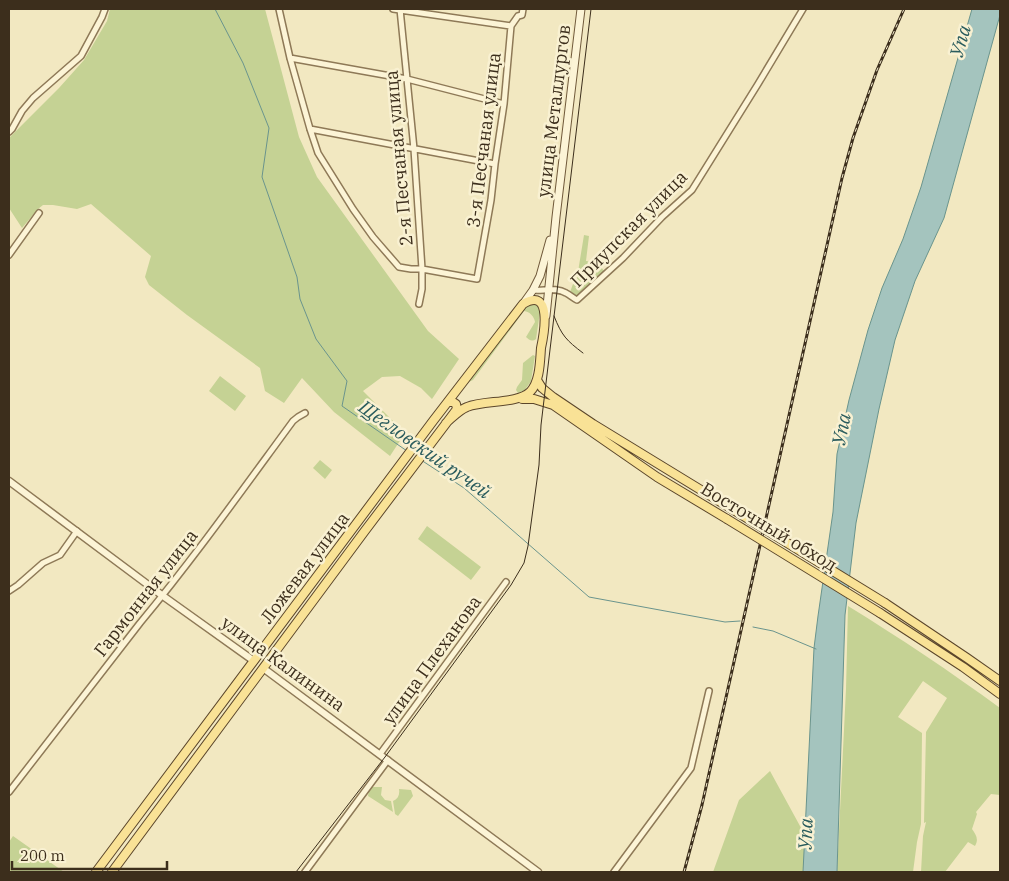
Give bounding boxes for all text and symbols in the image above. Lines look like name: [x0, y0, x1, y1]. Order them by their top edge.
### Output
water label: Упа: [944, 22, 976, 60]
street label: улица Металлургов: [532, 23, 576, 199]
street label: 3-я Песчаная улица: [461, 51, 506, 229]
street label: 2-я Песчаная улица: [379, 69, 418, 247]
street label: Приупская улица: [565, 165, 692, 292]
water label: Щегловский ручей: [354, 394, 496, 504]
water label: Упа: [826, 410, 856, 447]
street label: Восточный обход: [697, 477, 842, 576]
street label: Ложевая улица: [255, 507, 354, 628]
street label: Гармонная улица: [89, 524, 203, 661]
street label: улица Плеханова: [377, 591, 486, 729]
street label: улица Калинина: [217, 611, 350, 716]
water label: Упа: [792, 817, 818, 851]
scale bar: [12, 838, 168, 870]
text: 200 m: [20, 846, 65, 865]

